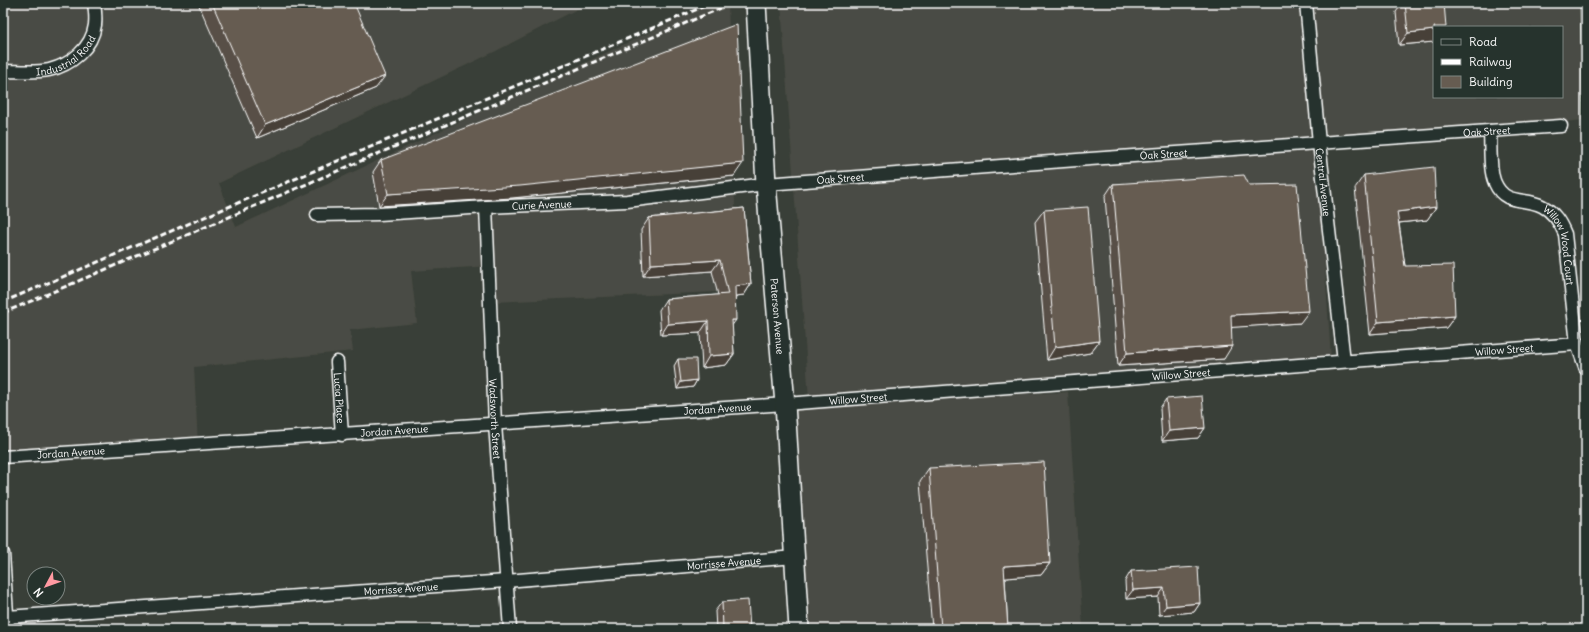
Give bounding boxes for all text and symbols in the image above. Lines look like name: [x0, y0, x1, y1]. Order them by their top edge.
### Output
legend: [1433, 26, 1563, 98]
street label: Industrial Road: [36, 33, 98, 78]
text: Road: [1469, 34, 1497, 49]
text: Railway: [1469, 54, 1512, 69]
text: Building: [1469, 74, 1513, 89]
street label: Oak Street: [1462, 123, 1512, 139]
street label: Oak Street: [1139, 146, 1188, 162]
street label: Central Avenue: [1313, 147, 1334, 217]
street label: Oak Street: [816, 170, 865, 187]
street label: Curie Avenue: [511, 197, 572, 212]
street label: Willow Wood Court: [1541, 202, 1577, 286]
street label: Paterson Avenue: [768, 278, 787, 355]
street label: Willow Street: [1475, 341, 1534, 358]
street label: Willow Street: [1151, 365, 1211, 383]
street label: Lucia Place: [331, 372, 348, 424]
street label: Wadsworth Street: [487, 378, 504, 460]
street label: Willow Street: [828, 390, 888, 407]
street label: Jordan Avenue: [683, 400, 752, 417]
street label: Jordan Avenue: [360, 422, 428, 439]
street label: Jordan Avenue: [36, 444, 105, 461]
street label: Morrisse Avenue: [686, 553, 762, 572]
north arrow: [26, 566, 66, 606]
street label: Morrisse Avenue: [363, 579, 439, 598]
text: N: [31, 585, 46, 600]

